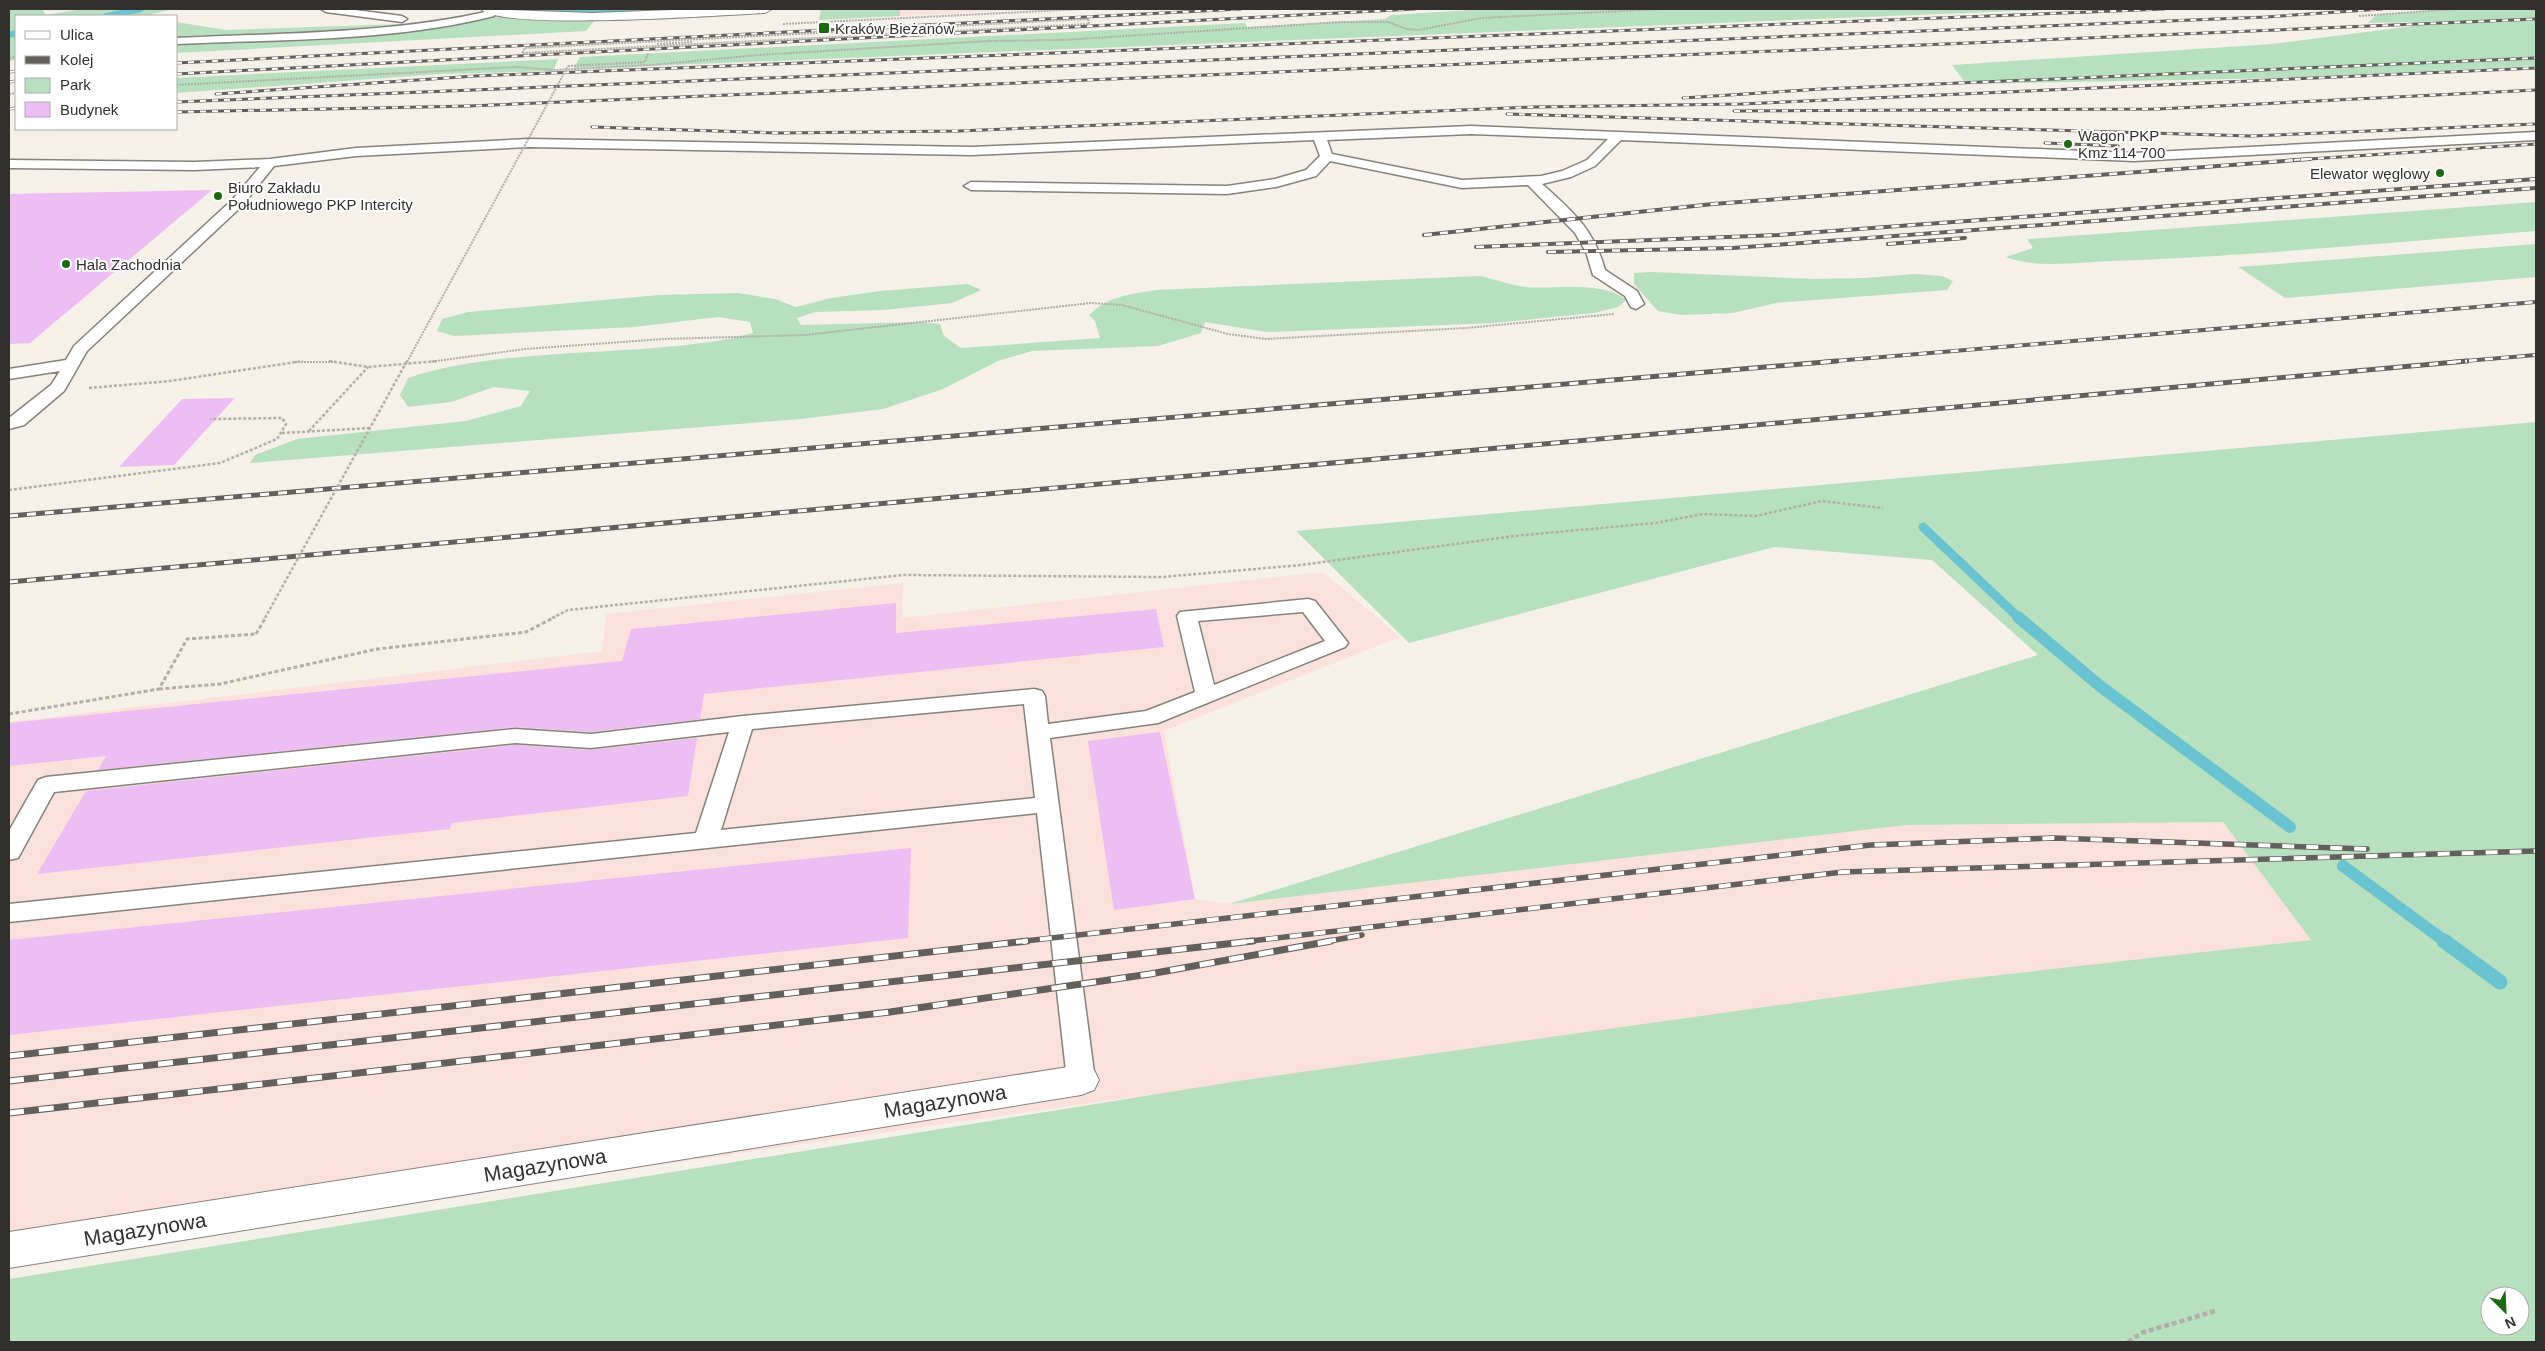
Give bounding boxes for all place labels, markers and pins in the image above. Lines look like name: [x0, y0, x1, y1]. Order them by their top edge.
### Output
place label: Kraków Bieżanów: [835, 20, 954, 37]
marker: Kraków Bieżanów: [817, 21, 831, 35]
place label: Wagon PKP Kmz 114 700: [2078, 127, 2165, 161]
marker: Wagon PKP Kmz 114 700: [2062, 138, 2074, 150]
place label: Elewator węglowy: [2310, 165, 2430, 182]
marker: Elewator węglowy: [2434, 167, 2446, 179]
place label: Biuro Zakładu Południowego PKP Intercity: [228, 179, 413, 213]
marker: Biuro Zakładu Południowego PKP Intercity: [212, 190, 224, 202]
place label: Hala Zachodnia: [76, 256, 182, 273]
marker: Hala Zachodnia: [60, 258, 72, 270]

